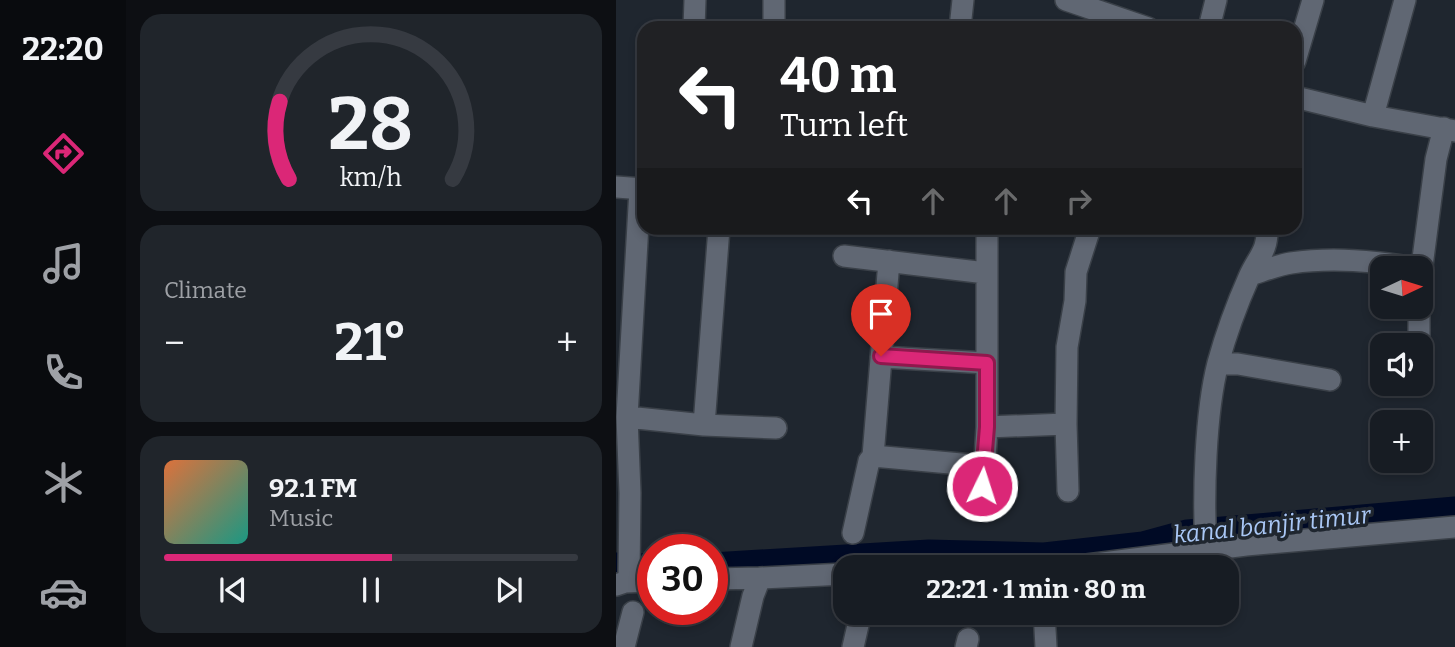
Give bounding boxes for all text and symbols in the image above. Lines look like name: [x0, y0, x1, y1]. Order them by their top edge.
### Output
text: 22:20: [22, 30, 104, 68]
text: 40 m: [780, 46, 897, 105]
icon: left: [665, 49, 756, 140]
text: 28: [329, 81, 413, 168]
text: Turn left: [780, 106, 908, 144]
icon: directions: [39, 129, 88, 178]
text: km/h: [340, 162, 402, 192]
icon: left: [841, 182, 879, 220]
icon: ahead: [914, 182, 952, 220]
icon: ahead: [987, 182, 1025, 220]
icon: right: [1060, 182, 1098, 220]
icon: music: [39, 239, 88, 288]
north arrow: [1370, 256, 1433, 318]
map controls: [1370, 256, 1433, 473]
text: Climate: [164, 276, 247, 304]
pin: [851, 284, 911, 356]
icon: arrive: [862, 295, 900, 333]
text: 21°: [334, 311, 407, 374]
text: −: [164, 320, 185, 366]
text: +: [556, 320, 578, 366]
button: sound: [1370, 333, 1433, 396]
icon: phone: [39, 348, 88, 397]
button: +: [1370, 410, 1433, 473]
position arrow: [945, 449, 1019, 523]
icon: climate: [39, 458, 88, 507]
text: 92.1 FM: [269, 473, 357, 504]
water label: kanal banjir timur: [1172, 501, 1373, 549]
text: Music: [269, 504, 333, 532]
speed limit sign: 30: [637, 534, 728, 625]
icon: car: [39, 568, 88, 617]
icon: previous: [214, 571, 252, 609]
icon: pause: [352, 571, 390, 609]
icon: next: [490, 571, 528, 609]
text: 22:21 · 1 min · 80 m: [926, 574, 1146, 605]

